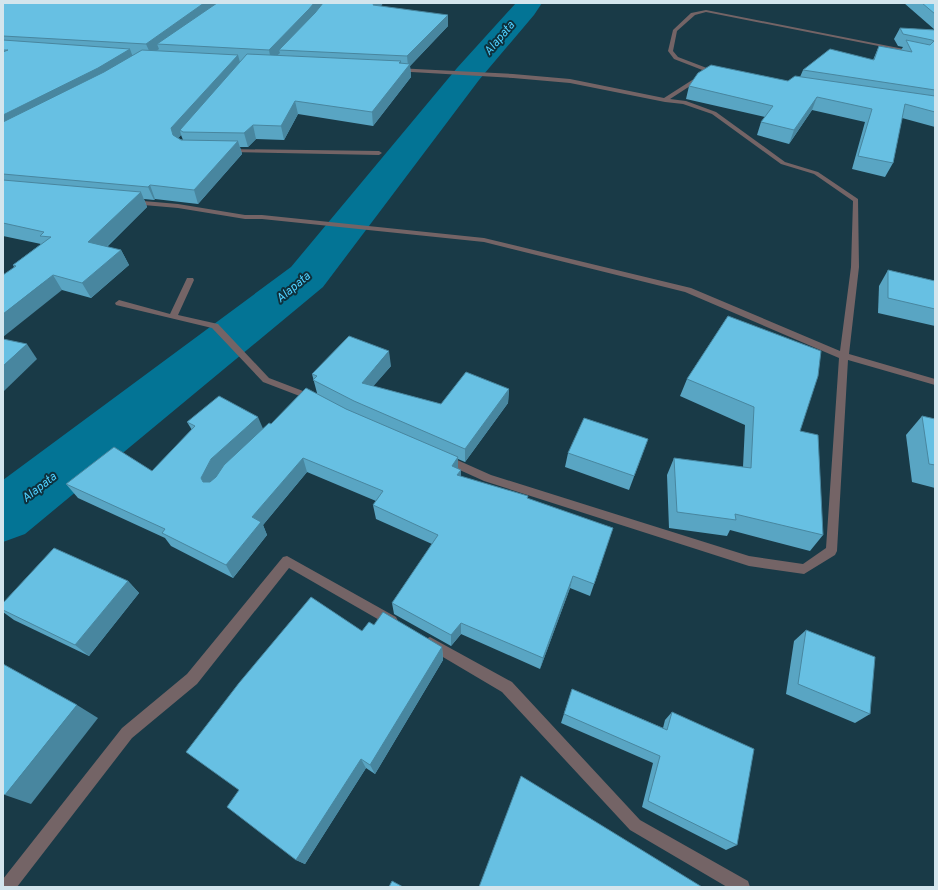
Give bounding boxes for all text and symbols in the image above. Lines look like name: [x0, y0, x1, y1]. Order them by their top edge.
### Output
water label: Alapata: [481, 18, 519, 59]
water label: Alapata: [273, 268, 315, 307]
water label: Alapata: [19, 469, 61, 506]

